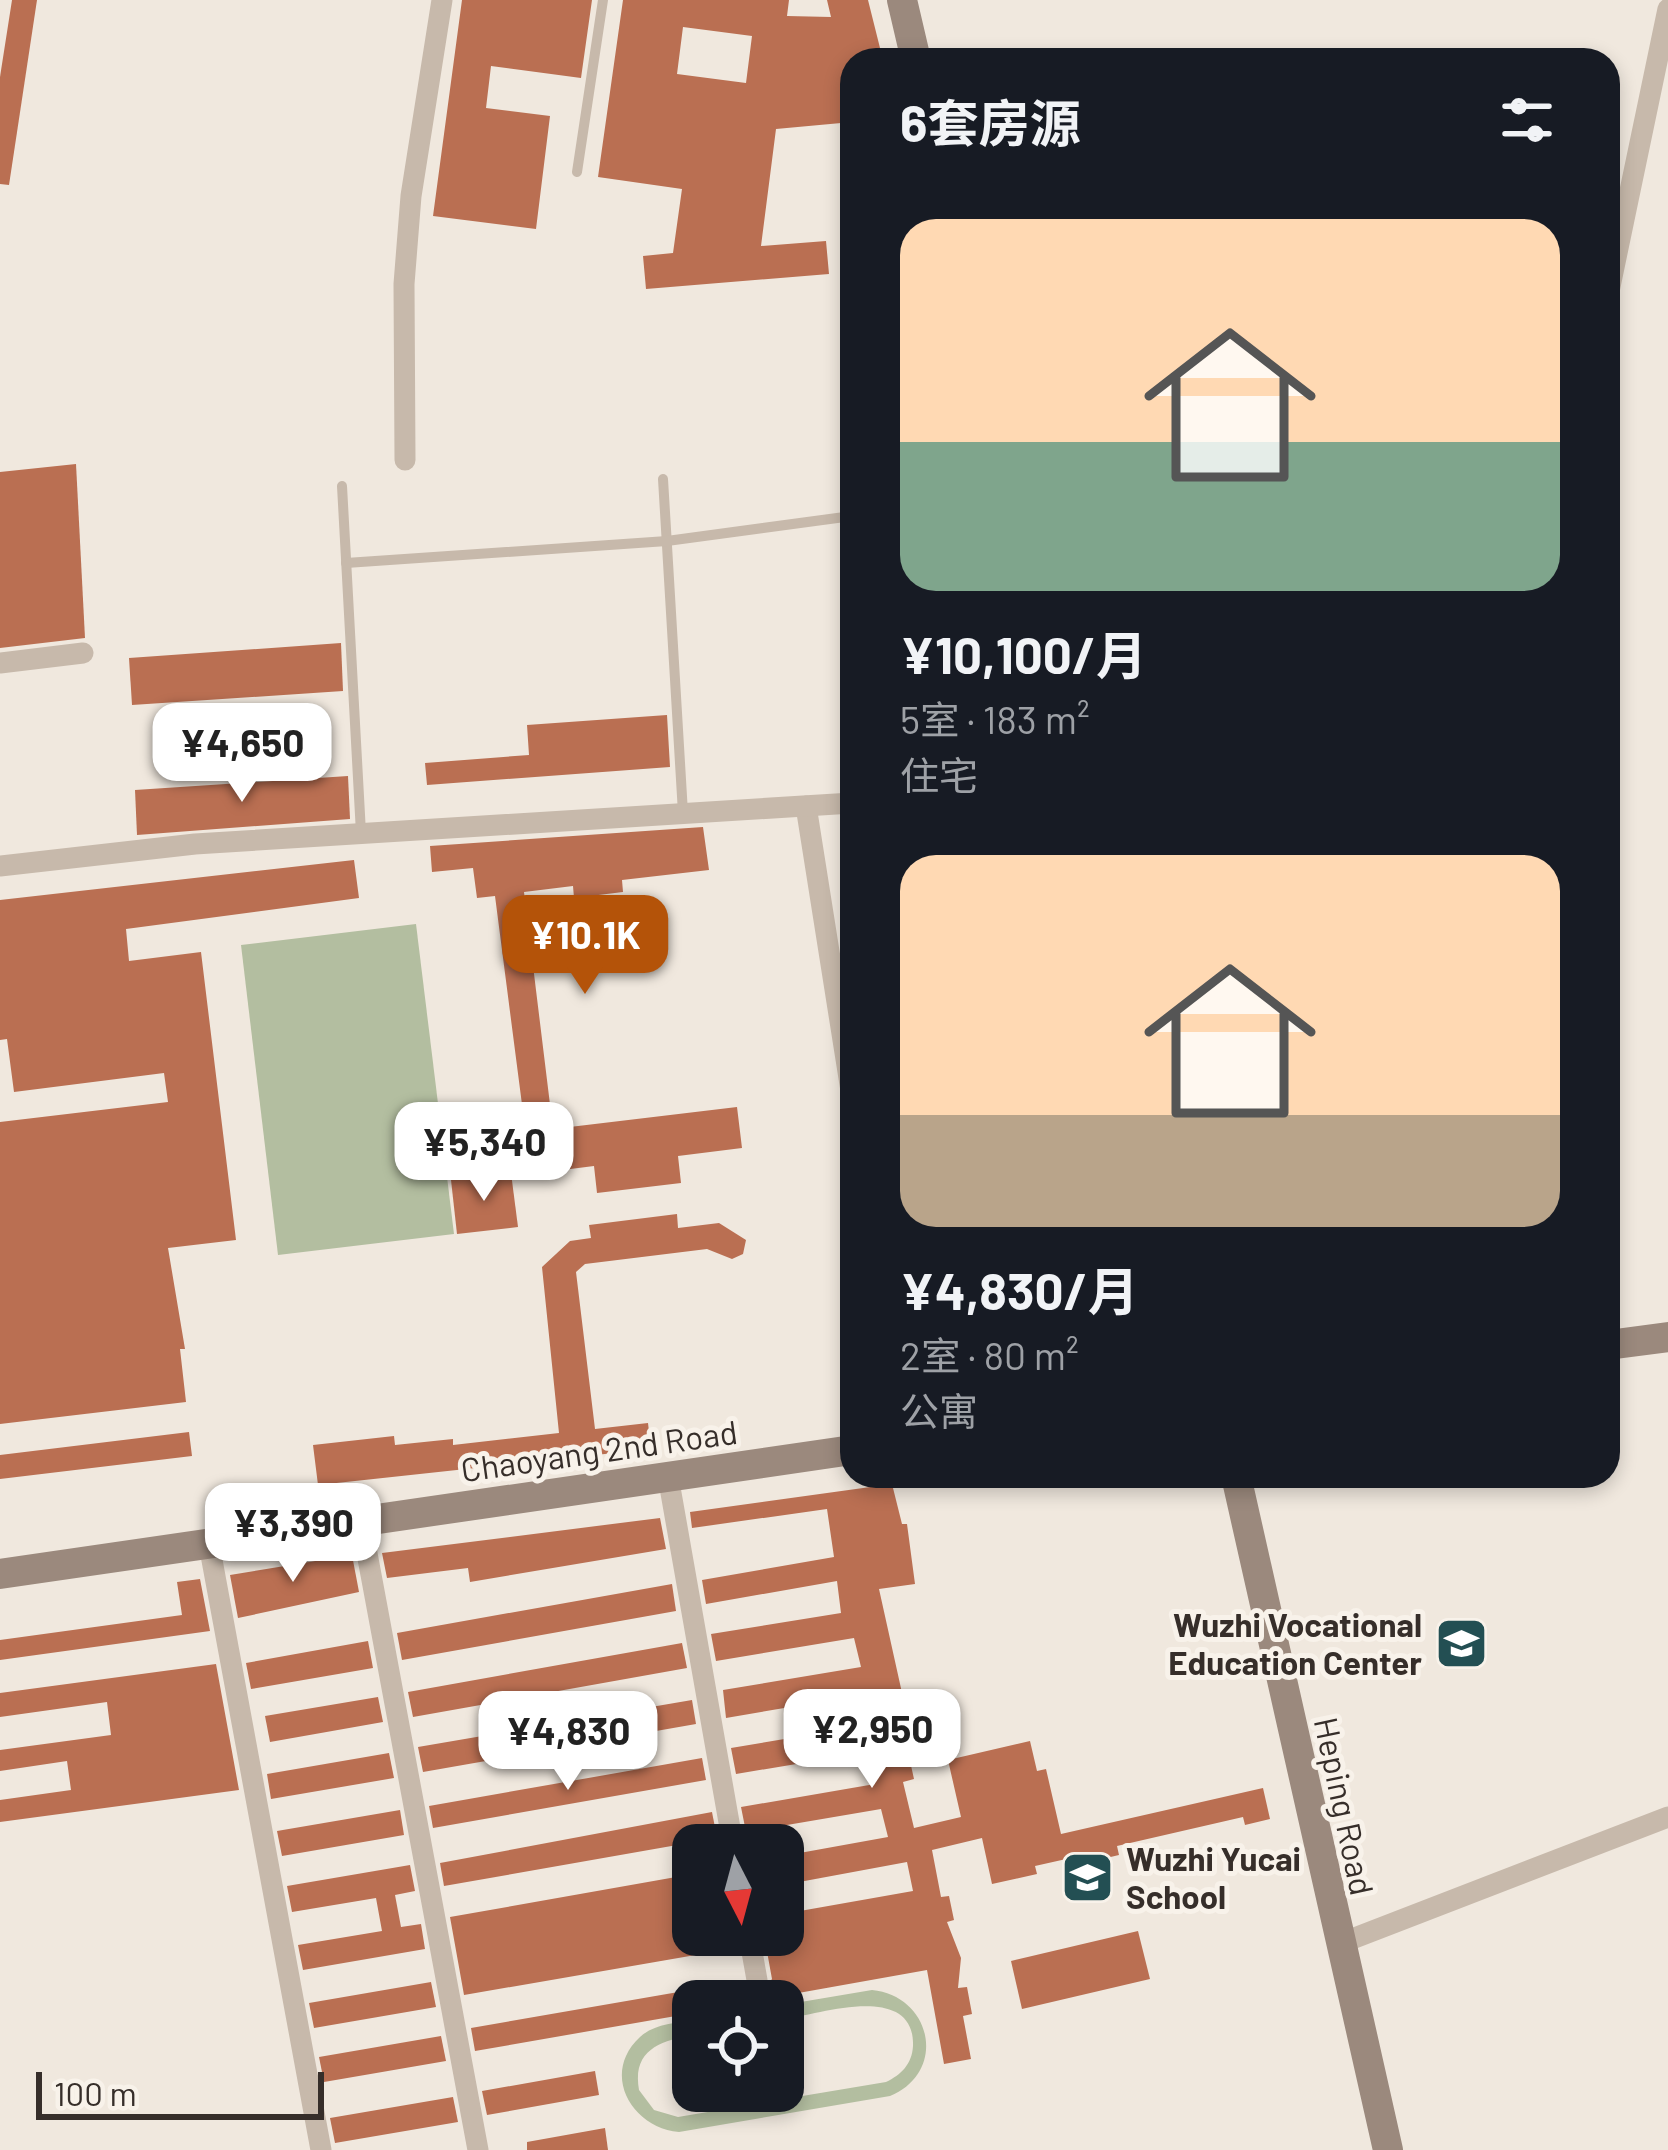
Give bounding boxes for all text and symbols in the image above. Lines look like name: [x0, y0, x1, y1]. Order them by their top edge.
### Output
icon: filters: [1494, 87, 1560, 153]
text: 6套房源: [900, 91, 1080, 152]
icon: home: [1122, 297, 1338, 513]
text: ¥10,100/月: [900, 623, 1147, 684]
text: 5室 · 183 m²: [900, 695, 1090, 742]
pin: ¥4,650: [144, 703, 340, 805]
text: ¥4,650: [180, 718, 304, 765]
text: 住宅: [900, 751, 978, 798]
pin: ¥10.1K: [487, 895, 683, 997]
text: ¥10.1K: [529, 910, 641, 957]
icon: home: [1122, 933, 1338, 1149]
pin: ¥5,340: [386, 1102, 582, 1204]
text: ¥5,340: [422, 1117, 547, 1164]
text: ¥4,830/月: [900, 1259, 1139, 1320]
text: 2室 · 80 m²: [900, 1331, 1079, 1378]
text: 公寓: [900, 1387, 978, 1434]
street label: Chaoyang 2nd Road: [458, 1411, 740, 1489]
pin: ¥3,390: [195, 1483, 391, 1585]
text: ¥3,390: [232, 1498, 354, 1545]
place label: Wuzhi Vocational Education Center: [1168, 1604, 1422, 1682]
school or university icon: Wuzhi Vocational Education Center: [1433, 1615, 1489, 1671]
pin: ¥2,950: [774, 1689, 970, 1791]
pin: ¥4,830: [470, 1691, 666, 1793]
text: ¥2,950: [811, 1704, 933, 1751]
text: ¥4,830: [505, 1706, 631, 1753]
street label: Heping Road: [1307, 1713, 1383, 1899]
north arrow: [672, 1824, 804, 1956]
map controls: [672, 1824, 804, 2112]
place label: Wuzhi Yucai School: [1126, 1838, 1301, 1916]
school or university icon: Wuzhi Yucai School: [1059, 1849, 1115, 1905]
button: locate: [672, 1980, 804, 2112]
scale bar: [36, 2066, 324, 2119]
text: 100 m: [54, 2073, 137, 2113]

